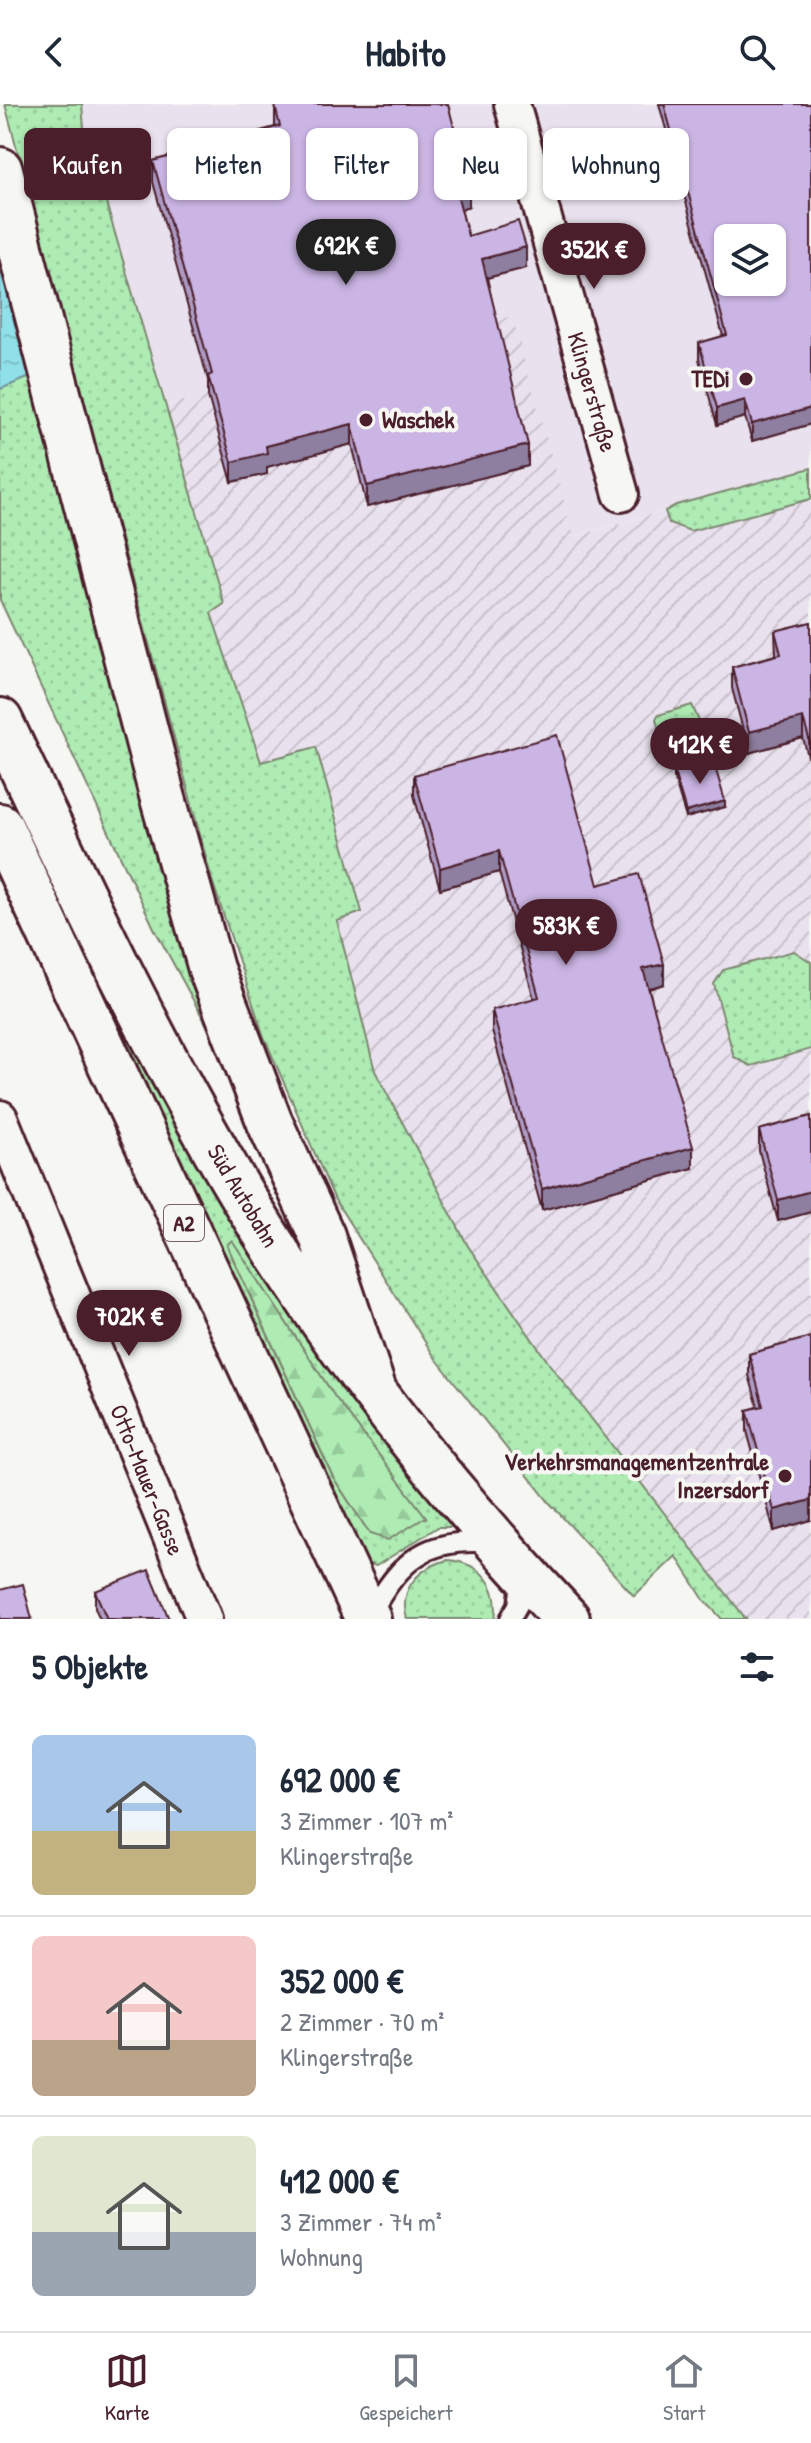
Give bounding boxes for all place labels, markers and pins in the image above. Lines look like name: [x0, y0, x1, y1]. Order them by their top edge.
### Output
pin: 692K €: [281, 219, 411, 287]
pin: 352K €: [529, 223, 659, 291]
place label: TEDi: [690, 362, 730, 394]
marker: TEDi: [737, 370, 755, 388]
place label: Waschek: [382, 403, 454, 435]
marker: Waschek: [357, 411, 375, 429]
pin: 412K €: [635, 718, 765, 786]
pin: 583K €: [501, 899, 631, 967]
pin: 702K €: [64, 1290, 194, 1358]
place label: Verkehrsmanagementzentrale Inzersdorf: [504, 1445, 769, 1505]
marker: Verkehrsmanagementzentrale Inzersdorf: [776, 1467, 794, 1485]

